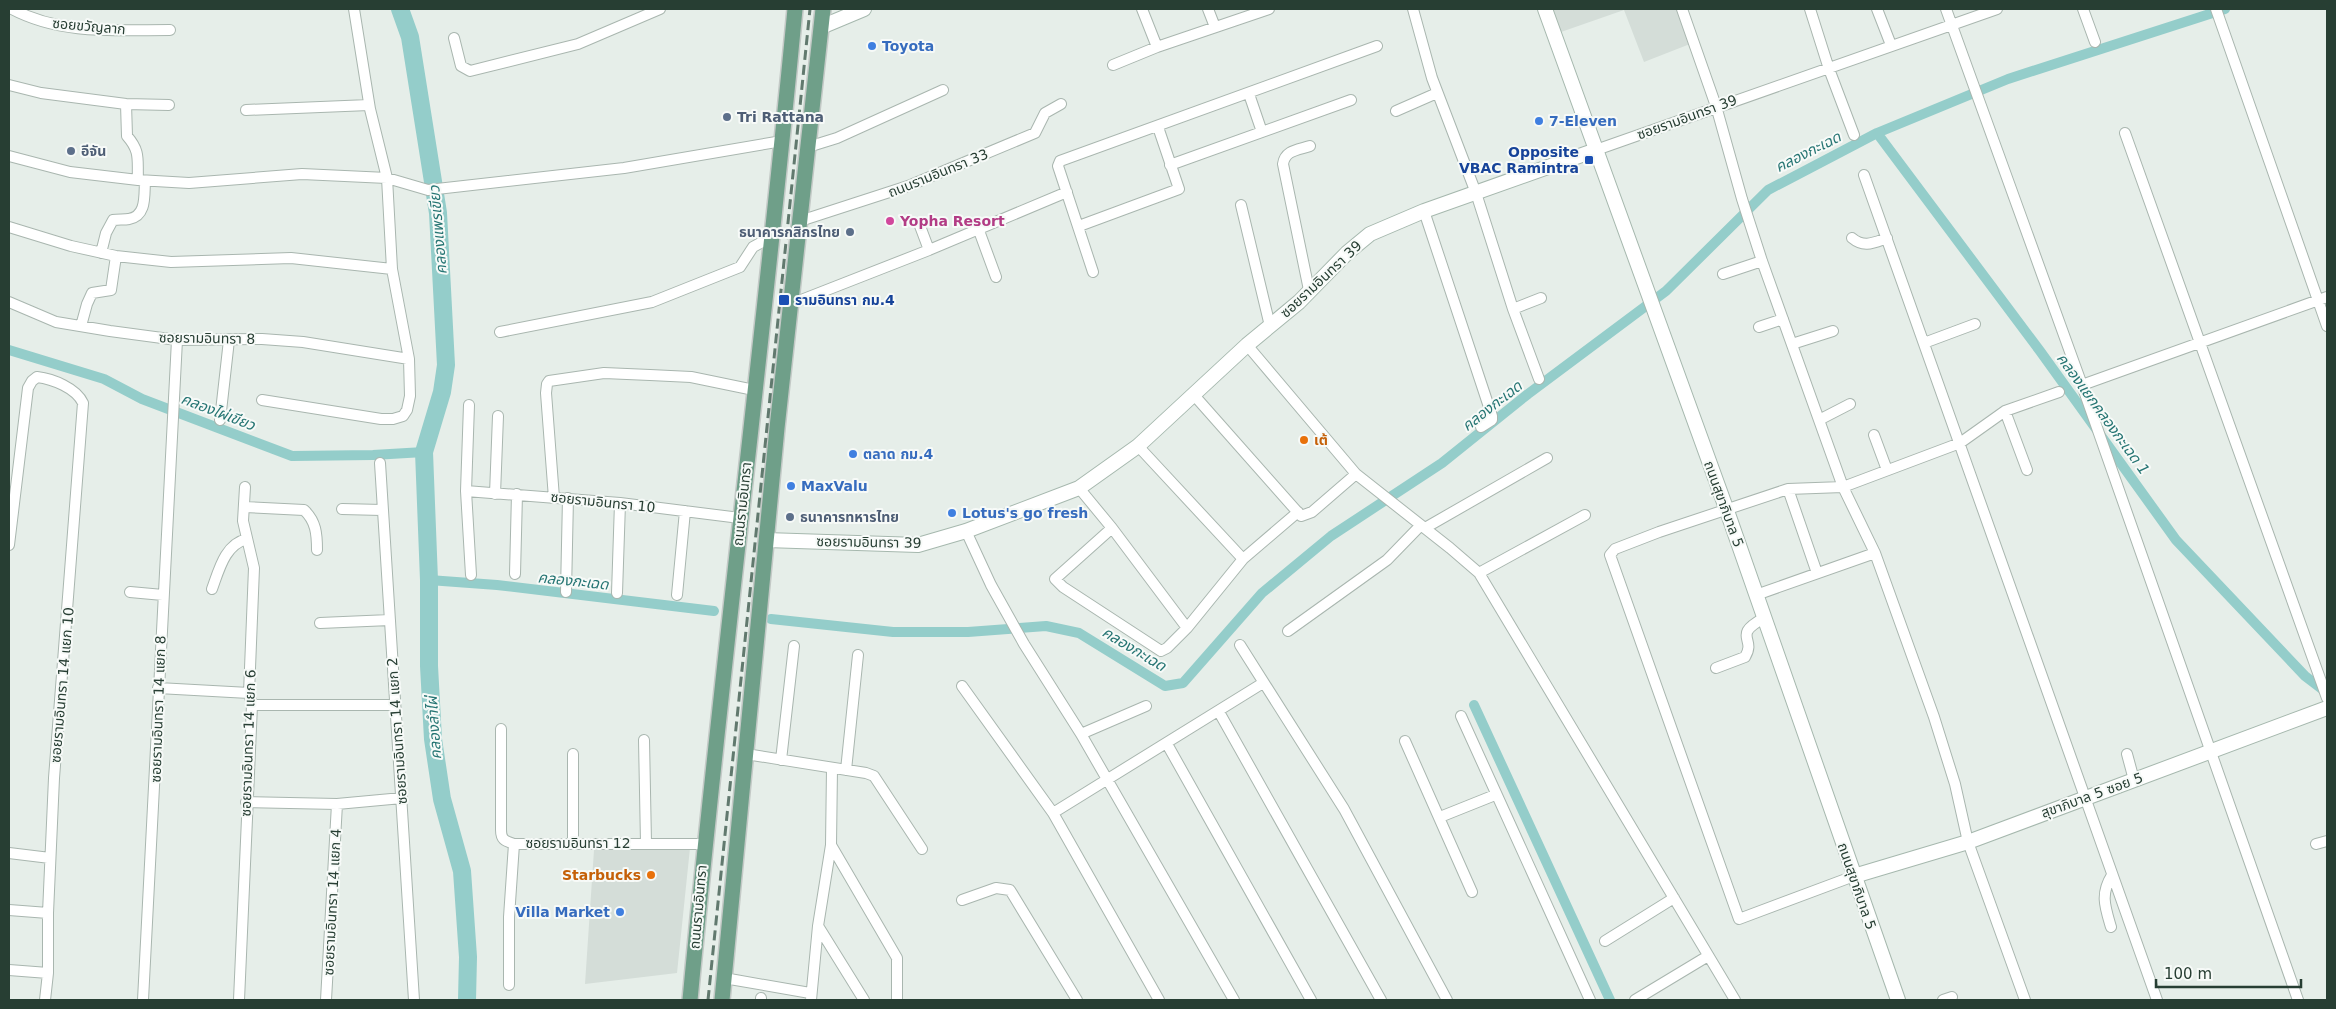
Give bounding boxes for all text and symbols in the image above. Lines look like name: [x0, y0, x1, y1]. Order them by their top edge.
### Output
street label: ซอยขวัญลาก: [52, 15, 126, 37]
place label: Toyota: [882, 38, 934, 54]
marker: Toyota: [866, 40, 878, 52]
street label: ซอยรามอินทรา 39: [1635, 91, 1739, 143]
place label: Tri Rattana: [737, 109, 824, 125]
marker: Tri Rattana: [721, 111, 733, 123]
place label: 7-Eleven: [1549, 113, 1617, 129]
marker: 7-Eleven: [1533, 115, 1545, 127]
water label: คลองกะเฉด: [1772, 128, 1844, 176]
place label: อีจัน: [81, 143, 106, 159]
place label: Opposite VBAC Ramintra: [1459, 144, 1579, 176]
marker: อีจัน: [65, 145, 77, 157]
street label: ถนนรามอินทรา 33: [886, 146, 990, 200]
marker: Opposite VBAC Ramintra: [1583, 154, 1595, 166]
water label: คลองแพรเขียว: [425, 184, 451, 275]
place label: Yopha Resort: [899, 213, 1005, 229]
marker: Yopha Resort: [884, 215, 896, 227]
place label: ธนาคารกสิกรไทย: [739, 224, 840, 240]
marker: ธนาคารกสิกรไทย: [844, 226, 856, 238]
street label: ซอยรามอินทรา 39: [1277, 237, 1365, 321]
place label: รามอินทรา กม.4: [795, 292, 895, 308]
marker: รามอินทรา กม.4: [777, 293, 791, 307]
street label: ซอยรามอินทรา 8: [159, 329, 255, 347]
water label: คลองแยกคลองกะเฉด 1: [2053, 350, 2153, 478]
water label: คลองกะเฉด: [1458, 377, 1526, 435]
water label: คลองไผ่เขียว: [179, 390, 258, 435]
place label: เต้: [1314, 432, 1328, 448]
marker: เต้: [1298, 434, 1310, 446]
place label: ตลาด กม.4: [863, 446, 933, 462]
marker: ตลาด กม.4: [847, 448, 859, 460]
street label: ถนนสุขาภิบาล 5: [1700, 459, 1747, 550]
street label: ถนนรามอินทรา: [730, 461, 754, 547]
place label: MaxValu: [801, 478, 868, 494]
marker: MaxValu: [785, 480, 797, 492]
street label: ซอยรามอินทรา 10: [550, 489, 656, 515]
place label: Lotus's go fresh: [962, 505, 1088, 521]
marker: Lotus's go fresh: [946, 507, 958, 519]
place label: ธนาคารทหารไทย: [800, 509, 899, 525]
marker: ธนาคารทหารไทย: [784, 511, 796, 523]
street label: ซอยรามอินทรา 39: [816, 533, 922, 551]
water label: คลองกะเฉด: [537, 568, 610, 594]
street label: ซอยรามอินทรา 14 แยก 10: [47, 607, 77, 763]
water label: คลองกะเฉด: [1099, 623, 1170, 675]
street label: ซอยรามอินทรา 14 แยก 8: [147, 635, 169, 783]
street label: ซอยรามอินทรา 14 แยก 2: [384, 657, 410, 805]
street label: ซอยรามอินทรา 14 แยก 6: [237, 669, 259, 817]
water label: คลองลำไผ่: [423, 694, 445, 760]
street label: สุขาภิบาล 5 ซอย 5: [2039, 769, 2145, 822]
street label: ซอยรามอินทรา 14 แยก 4: [320, 828, 344, 976]
street label: ซอยรามอินทรา 12: [525, 835, 631, 851]
street label: ถนนสุขาภิบาล 5: [1834, 840, 1879, 932]
street label: ถนนรามอินทรา: [686, 864, 710, 950]
place label: Starbucks: [562, 867, 641, 883]
marker: Starbucks: [645, 869, 657, 881]
place label: Villa Market: [515, 904, 610, 920]
marker: Villa Market: [614, 906, 626, 918]
scale bar: [2156, 956, 2301, 988]
text: 100 m: [2164, 965, 2212, 983]

